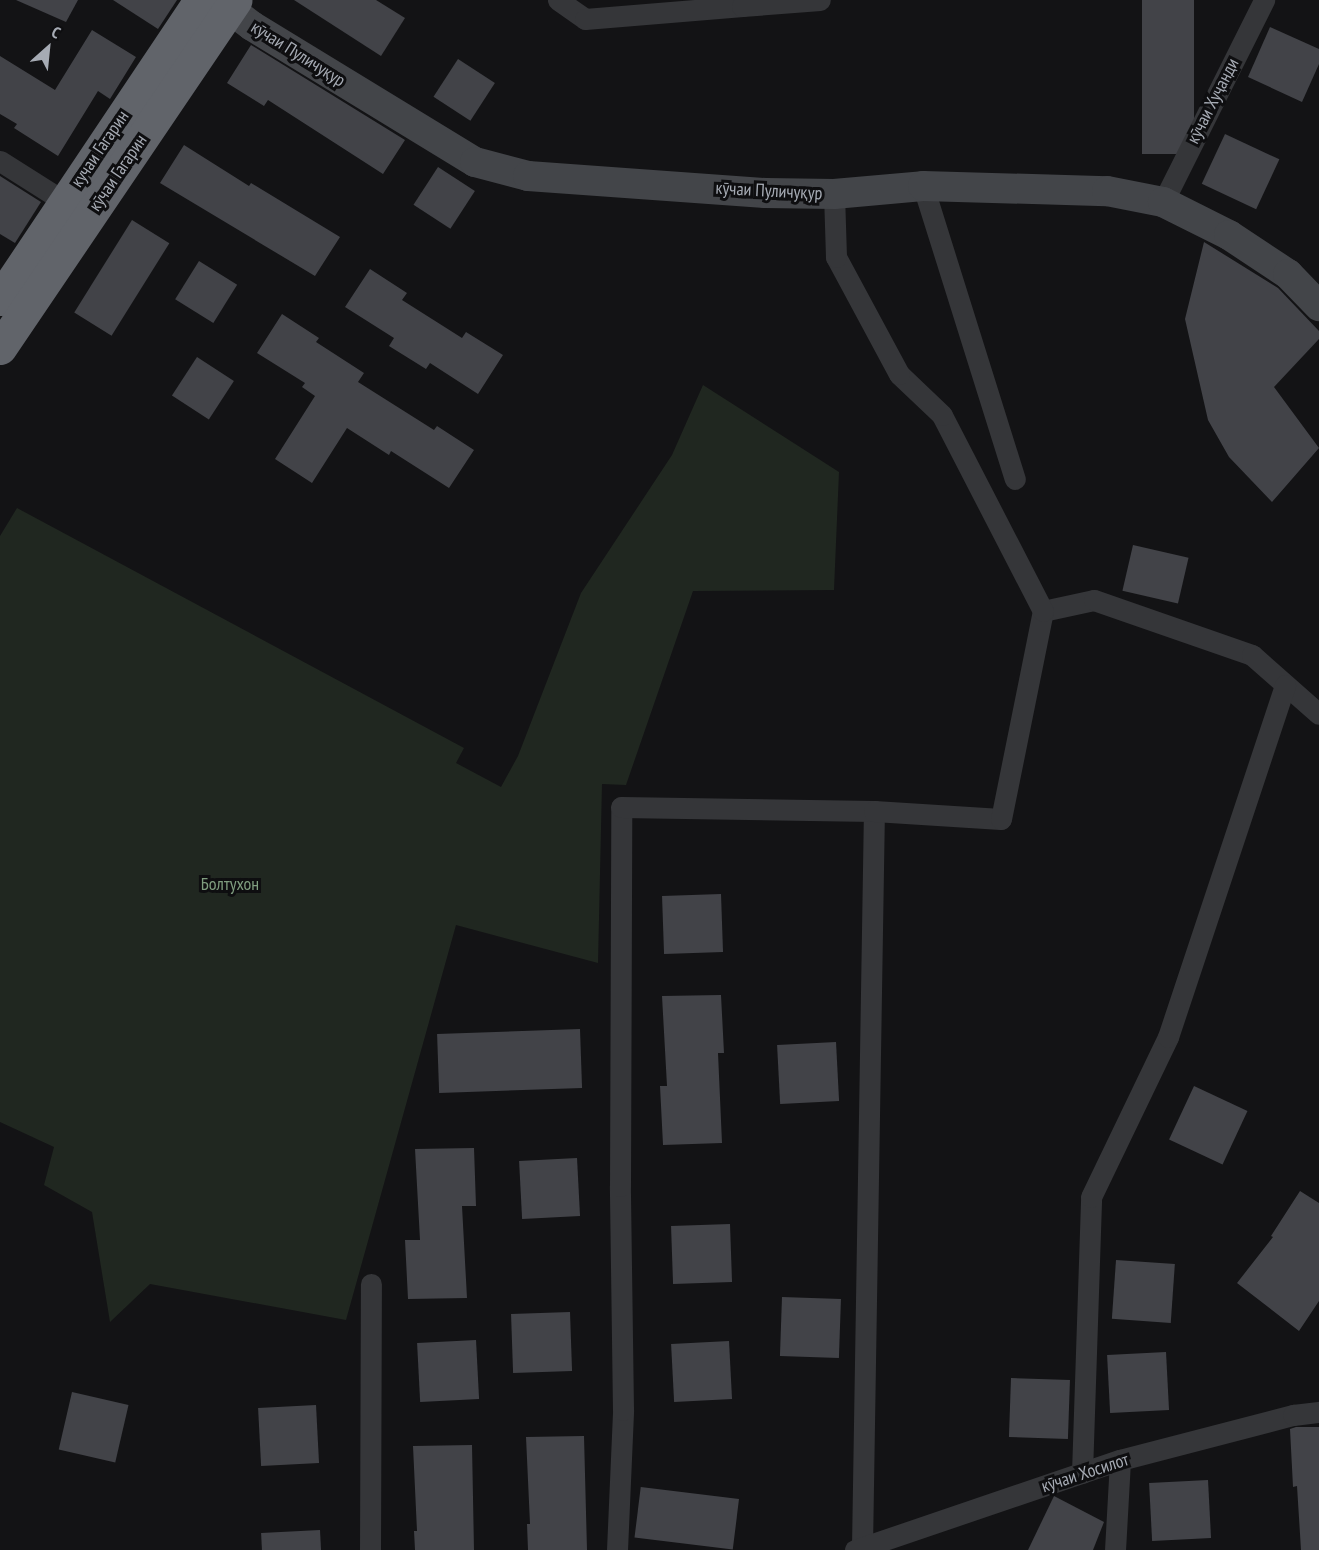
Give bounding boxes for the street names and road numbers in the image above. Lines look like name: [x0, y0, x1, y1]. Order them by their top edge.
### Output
street label: кӯчаи Пуличуқур: [247, 17, 349, 91]
street label: кӯчаи Хуҷанди: [1182, 55, 1244, 147]
street label: кучаи Гагарин: [66, 107, 134, 191]
street label: кӯчаи Гагарин: [84, 131, 152, 215]
street label: кӯчаи Пуличуқур: [715, 177, 823, 205]
street label: кӯчаи Хосилот: [1038, 1449, 1132, 1497]

